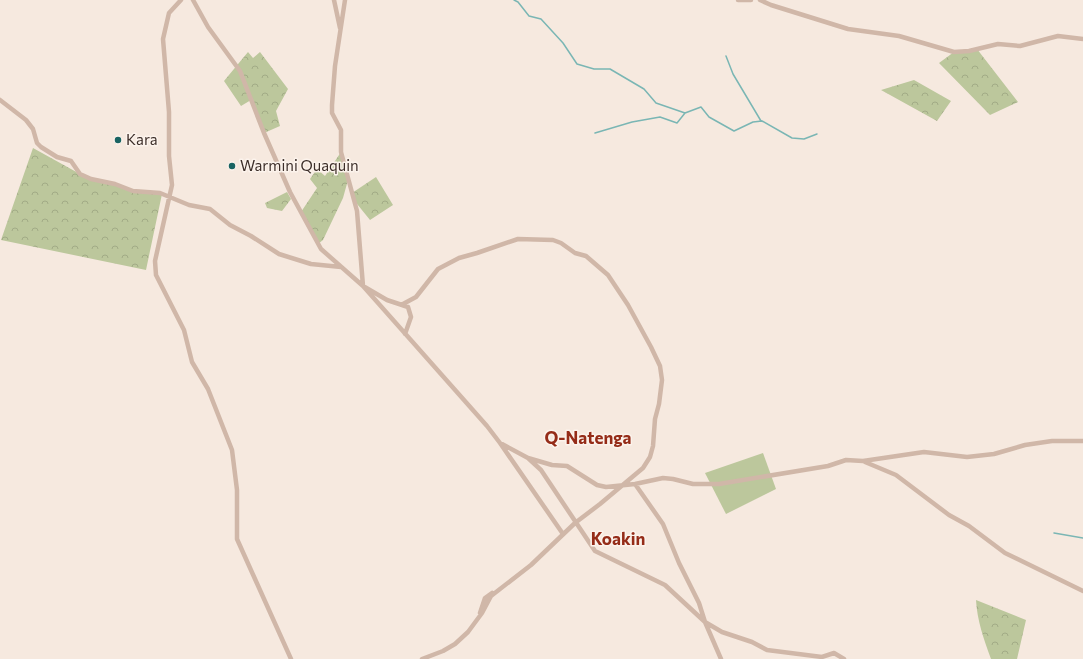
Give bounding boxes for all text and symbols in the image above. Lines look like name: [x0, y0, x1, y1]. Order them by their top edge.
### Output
place label: Kara: [126, 130, 158, 148]
marker: Kara: [113, 135, 123, 145]
place label: Warmini Quaquin: [240, 156, 359, 174]
marker: Warmini Quaquin: [227, 161, 237, 171]
district label: Q-Natenga: [545, 427, 632, 448]
district label: Koakin: [591, 528, 645, 549]

